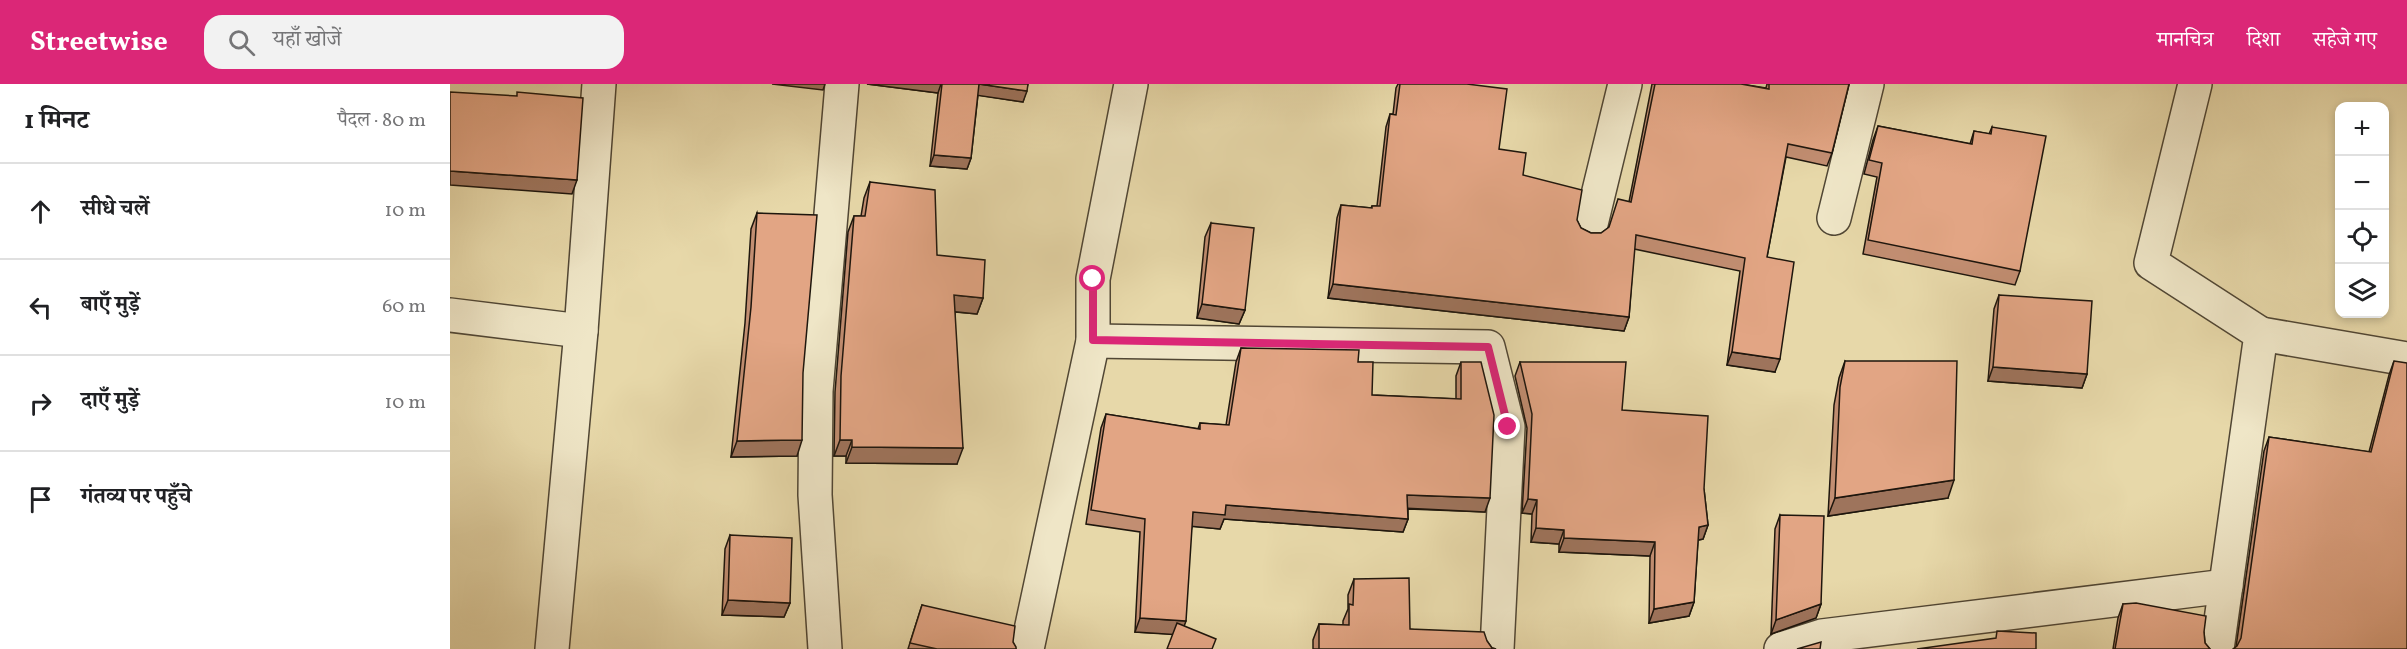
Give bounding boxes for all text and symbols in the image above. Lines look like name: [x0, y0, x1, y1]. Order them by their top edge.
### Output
search box: [204, 15, 624, 69]
text: Streetwise: [30, 23, 168, 62]
text: यहाँ खोजें: [273, 25, 342, 56]
icon: search: [225, 26, 258, 59]
text: मानचित्र: [2157, 26, 2214, 55]
text: दिशा: [2247, 26, 2280, 55]
text: सहेजे गए: [2313, 26, 2377, 55]
map controls: [2335, 102, 2389, 318]
button: +: [2335, 102, 2389, 156]
text: 1 मिनट: [24, 103, 89, 139]
text: पैदल · 80 m: [338, 107, 426, 135]
button: −: [2335, 156, 2389, 210]
text: सीधे चलें: [81, 194, 149, 225]
icon: ahead: [24, 195, 57, 228]
text: 10 m: [385, 197, 426, 225]
button: locate: [2335, 210, 2389, 264]
button: layers: [2335, 264, 2389, 318]
route start: [1079, 265, 1105, 291]
text: बाएँ मुड़ें: [81, 290, 140, 321]
icon: left: [24, 291, 57, 324]
text: 60 m: [382, 293, 426, 321]
text: दाएँ मुड़ें: [81, 386, 139, 417]
icon: right: [24, 387, 57, 420]
text: 10 m: [385, 389, 426, 417]
route end: [1494, 413, 1520, 439]
text: गंतव्य पर पहुँचे: [81, 482, 192, 513]
icon: arrive: [24, 483, 57, 516]

